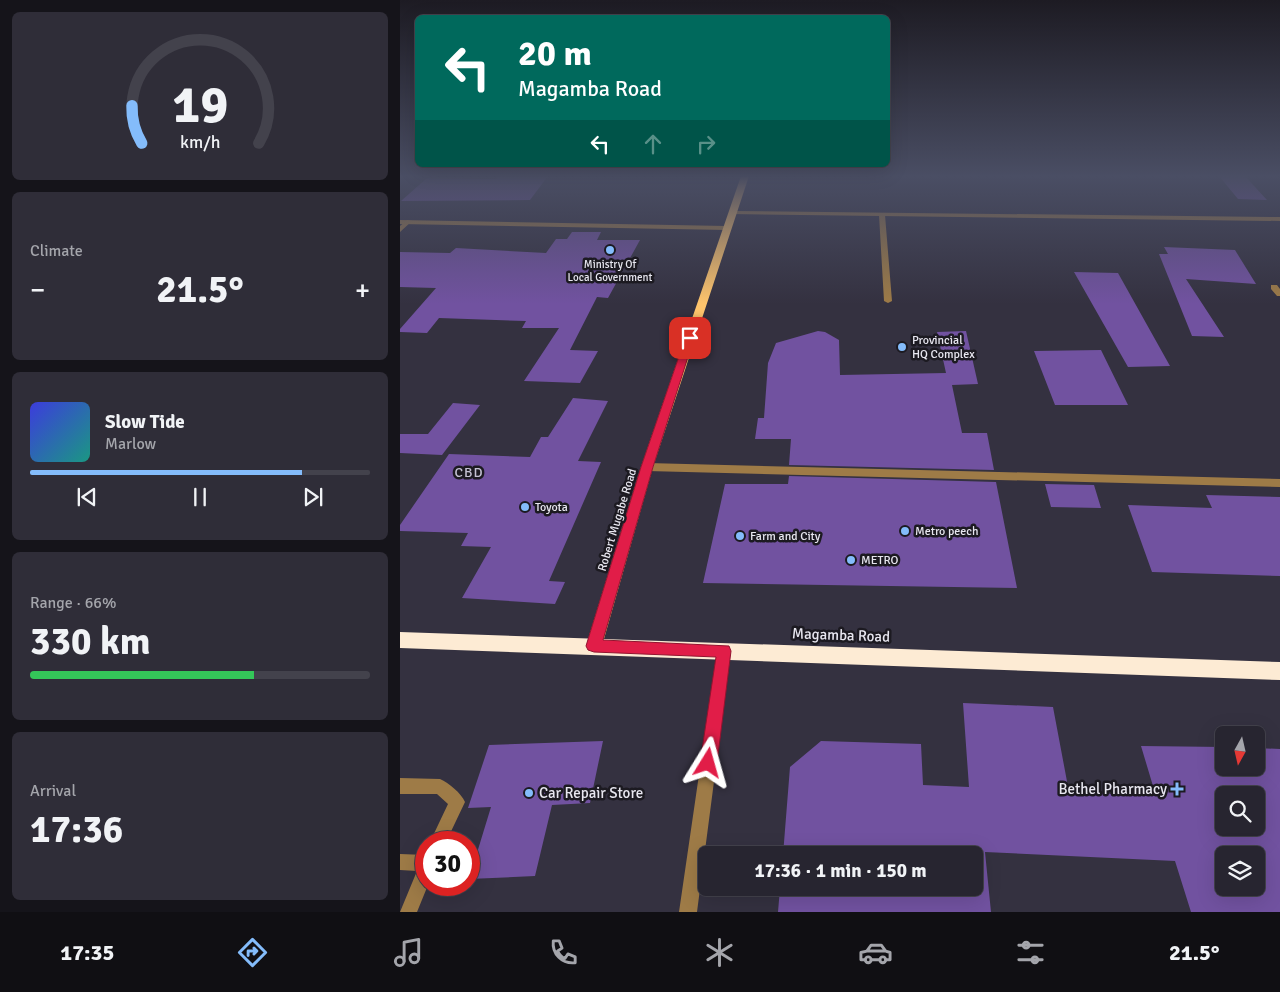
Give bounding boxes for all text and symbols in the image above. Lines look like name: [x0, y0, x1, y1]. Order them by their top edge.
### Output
text: 20 m: [518, 32, 592, 75]
icon: left: [435, 35, 500, 100]
text: 19: [172, 73, 228, 137]
text: Magamba Road: [518, 75, 662, 102]
icon: left: [586, 130, 614, 158]
icon: ahead: [639, 130, 667, 158]
icon: right: [692, 130, 720, 158]
text: km/h: [180, 131, 220, 153]
text: Climate: [30, 241, 83, 261]
marker: Ministry Of Local Government: [604, 244, 616, 256]
place label: Ministry Of Local Government: [568, 258, 653, 284]
text: 21.5°: [156, 266, 244, 313]
text: −: [30, 273, 45, 307]
text: +: [355, 273, 370, 307]
pin: [669, 317, 711, 359]
icon: arrive: [676, 324, 704, 352]
place label: Provincial HQ Complex: [912, 333, 975, 362]
marker: Provincial HQ Complex: [896, 341, 908, 353]
text: Slow Tide: [105, 410, 185, 434]
text: Marlow: [105, 434, 156, 454]
district label: CBD: [455, 464, 484, 481]
street label: Robert Mugabe Road: [595, 467, 640, 573]
icon: previous: [73, 483, 101, 511]
icon: pause: [186, 483, 214, 511]
icon: next: [299, 483, 327, 511]
place label: Toyota: [535, 500, 568, 515]
marker: Toyota: [519, 501, 531, 513]
place label: Metro peech: [915, 524, 979, 539]
marker: Metro peech: [899, 525, 911, 537]
place label: Farm and City: [750, 529, 821, 544]
marker: Farm and City: [734, 530, 746, 542]
place label: METRO: [861, 553, 898, 568]
marker: METRO: [845, 554, 857, 566]
text: Range · 66%: [30, 593, 116, 613]
text: 330 km: [30, 618, 151, 665]
street label: Magamba Road: [792, 624, 890, 646]
north arrow: [1215, 726, 1265, 776]
map controls: [1215, 726, 1265, 896]
position arrow: [681, 736, 733, 788]
place label: Bethel Pharmacy: [1058, 780, 1167, 798]
text: Arrival: [30, 781, 76, 801]
marker: Bethel Pharmacy: [1171, 783, 1183, 795]
place label: Car Repair Store: [539, 784, 643, 802]
button: search: [1215, 786, 1265, 836]
marker: Car Repair Store: [523, 787, 535, 799]
text: 17:36: [30, 806, 123, 853]
speed limit sign: 30: [415, 831, 480, 896]
button: layers: [1215, 846, 1265, 896]
text: 17:36 · 1 min · 150 m: [754, 859, 927, 883]
icon: directions: [235, 935, 270, 970]
icon: music: [391, 935, 426, 970]
icon: phone: [546, 935, 581, 970]
icon: climate: [702, 935, 737, 970]
icon: car: [858, 935, 893, 970]
icon: filters: [1013, 935, 1048, 970]
text: 17:35: [60, 939, 114, 966]
text: 21.5°: [1169, 939, 1220, 966]

